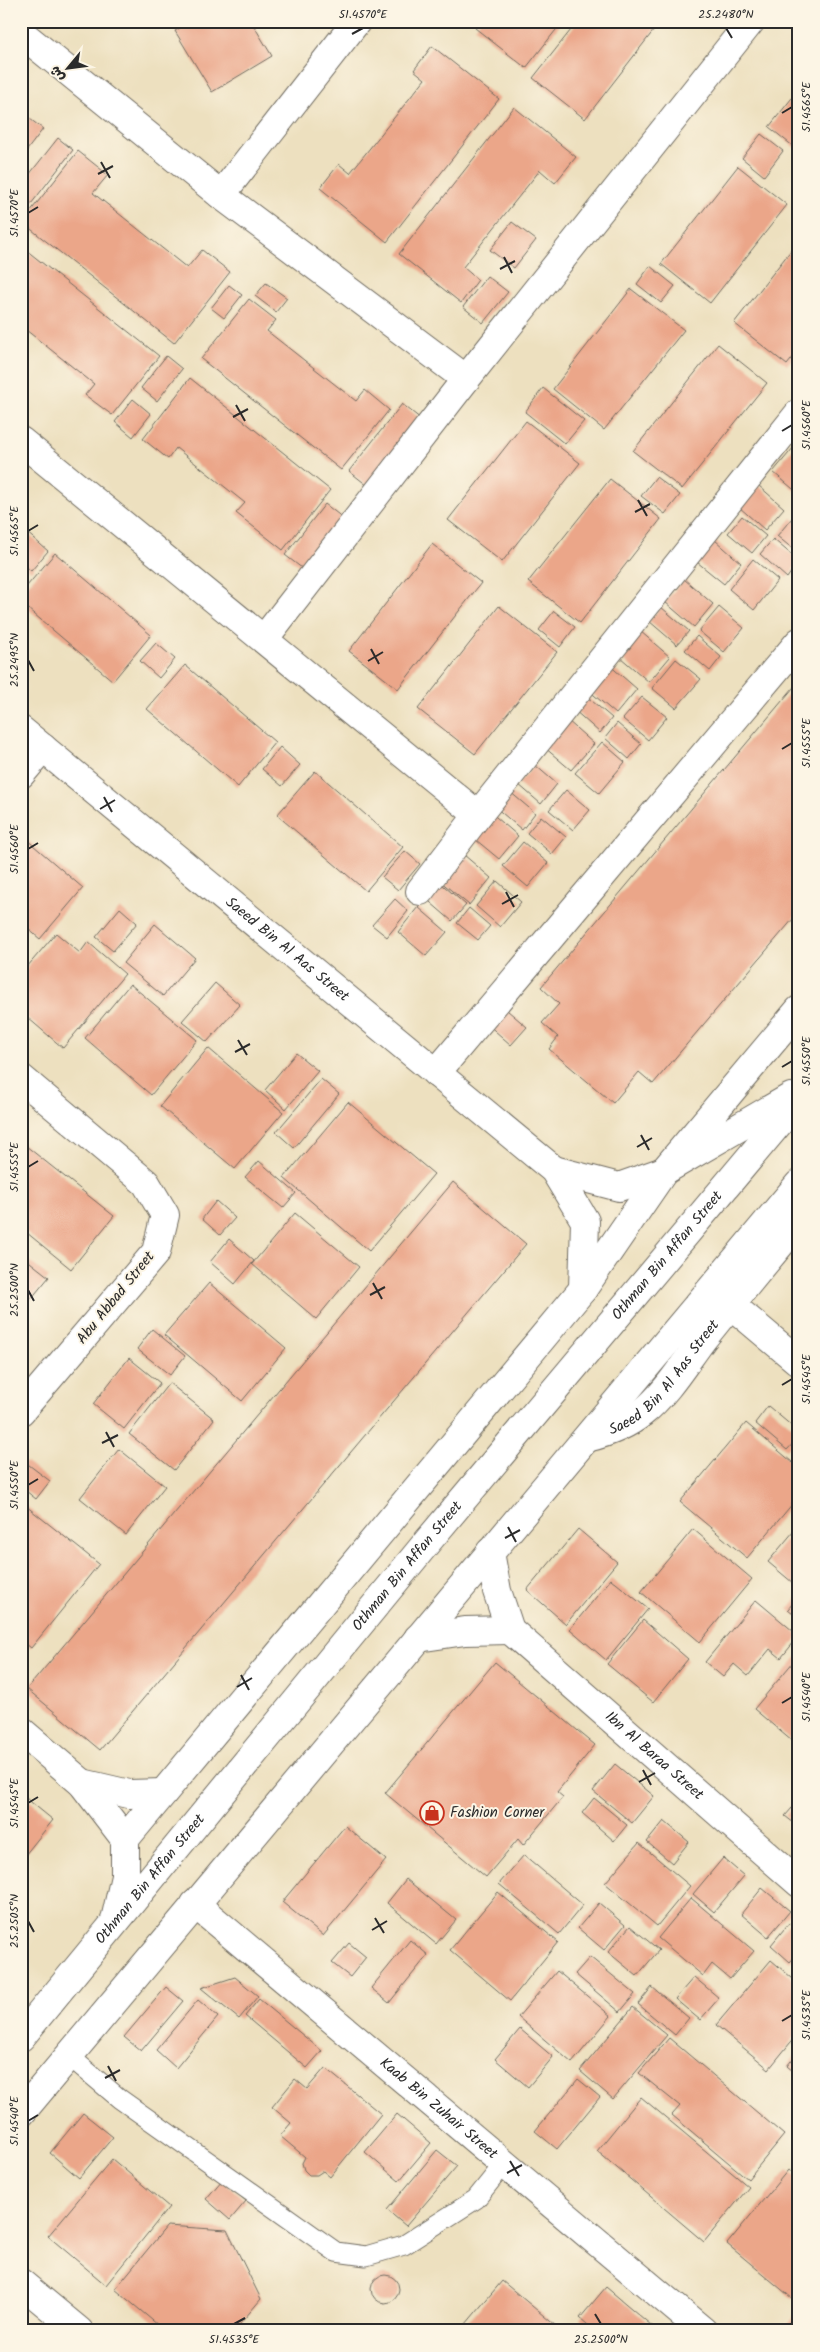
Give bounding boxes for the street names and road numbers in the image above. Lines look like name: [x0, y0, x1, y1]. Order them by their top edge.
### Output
street label: Saeed Bin Al Aas Street: [220, 891, 354, 1008]
street label: Othman Bin Affan Street: [606, 1186, 729, 1326]
street label: Abu Abbad Street: [71, 1246, 161, 1350]
street label: Saeed Bin Al Aas Street: [605, 1315, 726, 1442]
street label: Othman Bin Affan Street: [346, 1496, 469, 1637]
street label: Ibn Al Baraa Street: [599, 1706, 709, 1806]
street label: Othman Bin Affan Street: [89, 1809, 211, 1950]
street label: Kaab Bin Zuhair Street: [374, 2052, 503, 2166]

